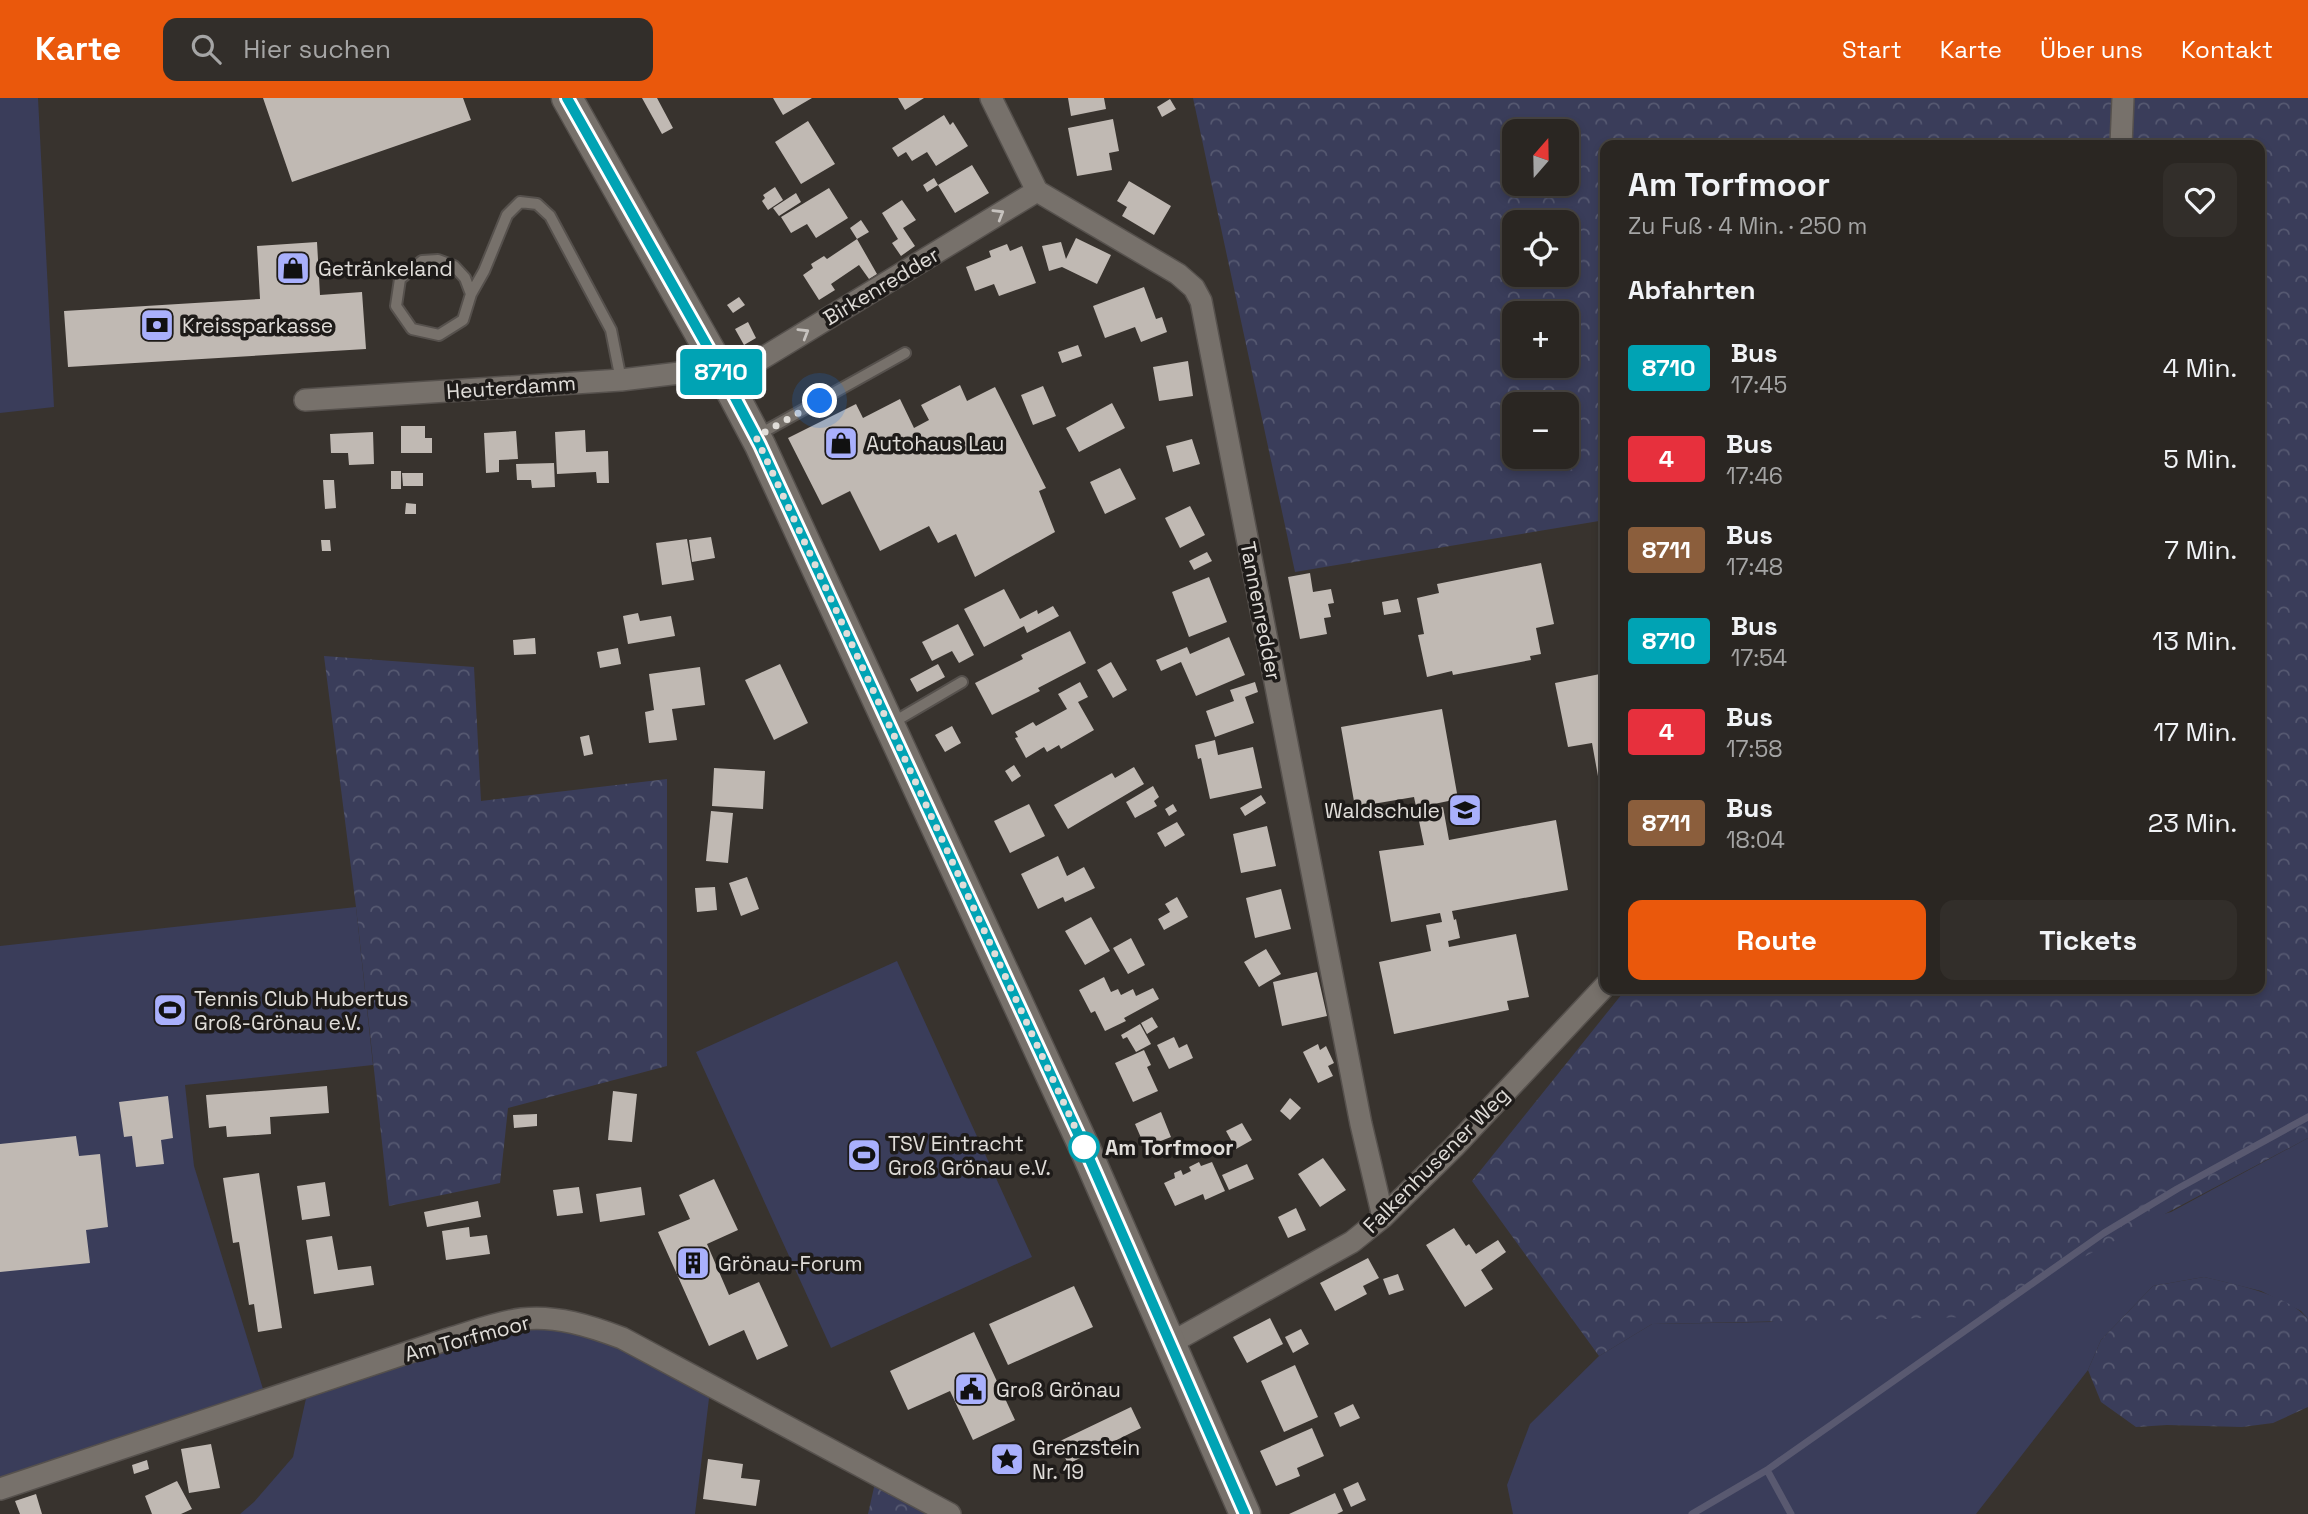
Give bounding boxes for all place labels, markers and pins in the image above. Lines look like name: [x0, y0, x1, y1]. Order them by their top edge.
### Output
shop icon: Getränkeland: [274, 249, 312, 287]
place label: Getränkeland: [318, 255, 453, 282]
bank icon: Kreissparkasse: [138, 306, 176, 344]
place label: Kreissparkasse: [182, 312, 333, 339]
shop icon: Autohaus Lau: [822, 424, 860, 462]
place label: Autohaus Lau: [866, 430, 1004, 457]
school or university icon: Waldschule: [1446, 791, 1484, 829]
place label: Waldschule: [1324, 797, 1440, 824]
place label: Tennis Club Hubertus Groß-Grönau e.V.: [194, 985, 409, 1036]
sports icon: Tennis Club Hubertus Groß-Grönau e.V.: [151, 991, 189, 1029]
place label: TSV Eintracht Groß Grönau e.V.: [888, 1130, 1051, 1181]
marker: Am Torfmoor: [1069, 1132, 1099, 1162]
place label: Am Torfmoor: [1105, 1134, 1234, 1161]
sports icon: TSV Eintracht Groß Grönau e.V.: [845, 1136, 883, 1174]
building icon: Grönau-Forum: [674, 1244, 712, 1282]
place label: Grönau-Forum: [718, 1250, 863, 1277]
public building icon: Groß Grönau: [952, 1370, 990, 1408]
place label: Groß Grönau: [996, 1376, 1121, 1403]
place label: Grenzstein Nr. 19: [1032, 1434, 1140, 1485]
place icon: Grenzstein Nr. 19: [988, 1440, 1026, 1478]

